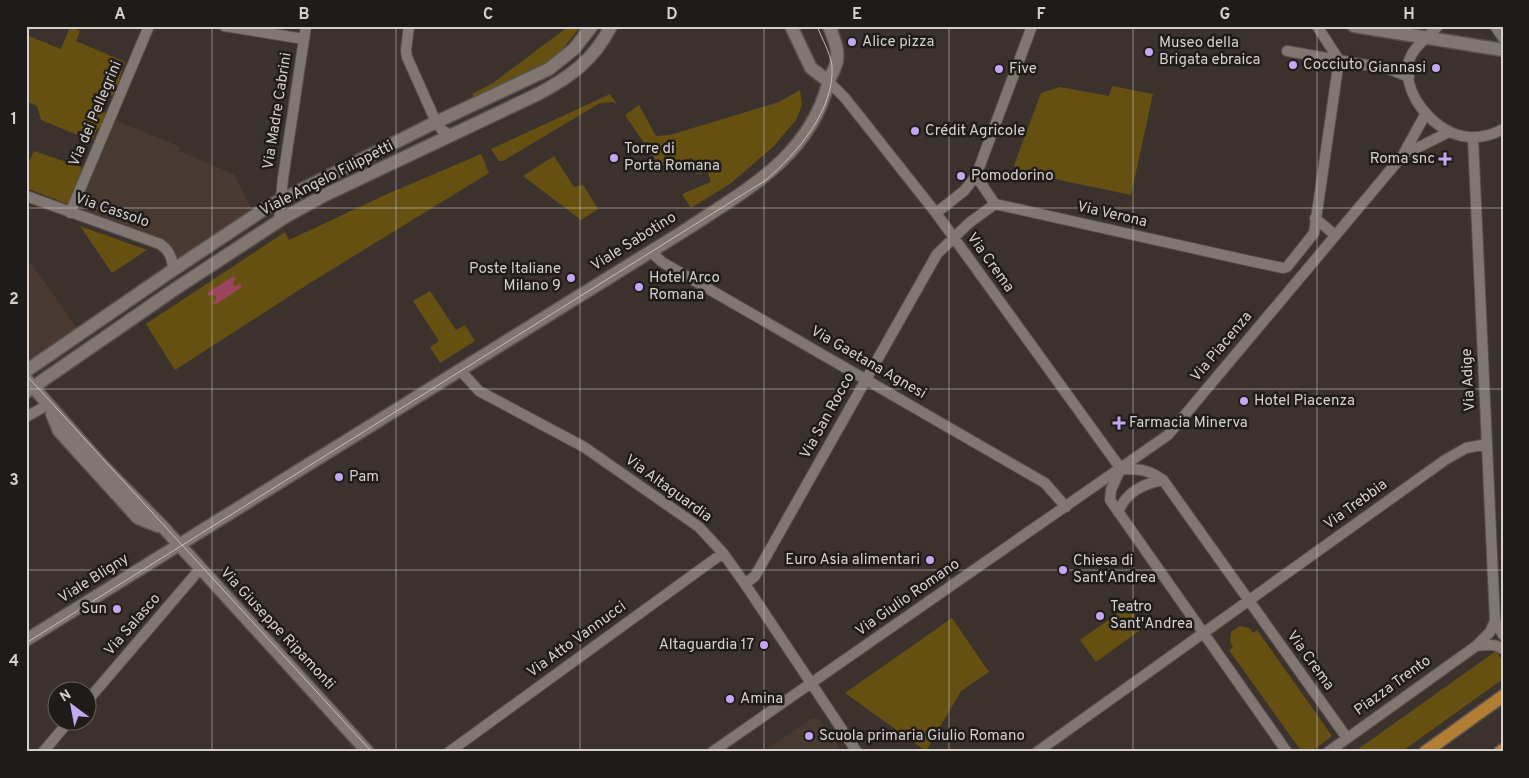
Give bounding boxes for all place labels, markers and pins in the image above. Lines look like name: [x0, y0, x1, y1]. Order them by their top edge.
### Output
place label: Alice pizza: [862, 33, 934, 52]
place label: Museo della Brigata ebraica: [1159, 34, 1260, 70]
marker: Alice pizza: [846, 36, 858, 48]
marker: Museo della Brigata ebraica: [1143, 46, 1155, 58]
place label: Cocciuto: [1303, 56, 1363, 75]
marker: Cocciuto: [1287, 59, 1299, 71]
place label: Giannasi: [1368, 59, 1426, 78]
place label: Five: [1009, 60, 1037, 79]
marker: Giannasi: [1430, 62, 1442, 74]
marker: Five: [993, 63, 1005, 75]
place label: Crédit Agricole: [925, 122, 1025, 141]
marker: Crédit Agricole: [909, 125, 921, 137]
place label: Torre di Porta Romana: [624, 140, 720, 176]
place label: Roma snc: [1370, 150, 1435, 169]
marker: Torre di Porta Romana: [608, 152, 620, 164]
marker: Roma snc: [1439, 153, 1451, 165]
place label: Pomodorino: [971, 167, 1054, 186]
marker: Pomodorino: [955, 170, 967, 182]
place label: Poste Italiane Milano 9: [469, 260, 561, 296]
place label: Hotel Arco Romana: [649, 269, 720, 305]
marker: Poste Italiane Milano 9: [565, 272, 577, 284]
marker: Hotel Arco Romana: [633, 281, 645, 293]
place label: Hotel Piacenza: [1254, 392, 1355, 411]
marker: Hotel Piacenza: [1238, 395, 1250, 407]
place label: Farmacia Minerva: [1129, 414, 1248, 433]
marker: Farmacia Minerva: [1113, 417, 1125, 429]
place label: Pam: [349, 468, 379, 487]
marker: Pam: [333, 471, 345, 483]
place label: Euro Asia alimentari: [785, 551, 920, 570]
place label: Chiesa di Sant'Andrea: [1073, 552, 1156, 588]
marker: Euro Asia alimentari: [924, 554, 936, 566]
marker: Chiesa di Sant'Andrea: [1057, 564, 1069, 576]
place label: Teatro Sant'Andrea: [1110, 598, 1193, 634]
place label: Sun: [81, 600, 107, 619]
marker: Sun: [111, 603, 123, 615]
marker: Teatro Sant'Andrea: [1094, 610, 1106, 622]
place label: Altaguardia 17: [659, 636, 754, 655]
marker: Altaguardia 17: [758, 639, 770, 651]
place label: Amina: [740, 690, 783, 709]
marker: Amina: [724, 693, 736, 705]
place label: Scuola primaria Giulio Romano: [819, 727, 1025, 746]
marker: Scuola primaria Giulio Romano: [803, 730, 815, 742]

